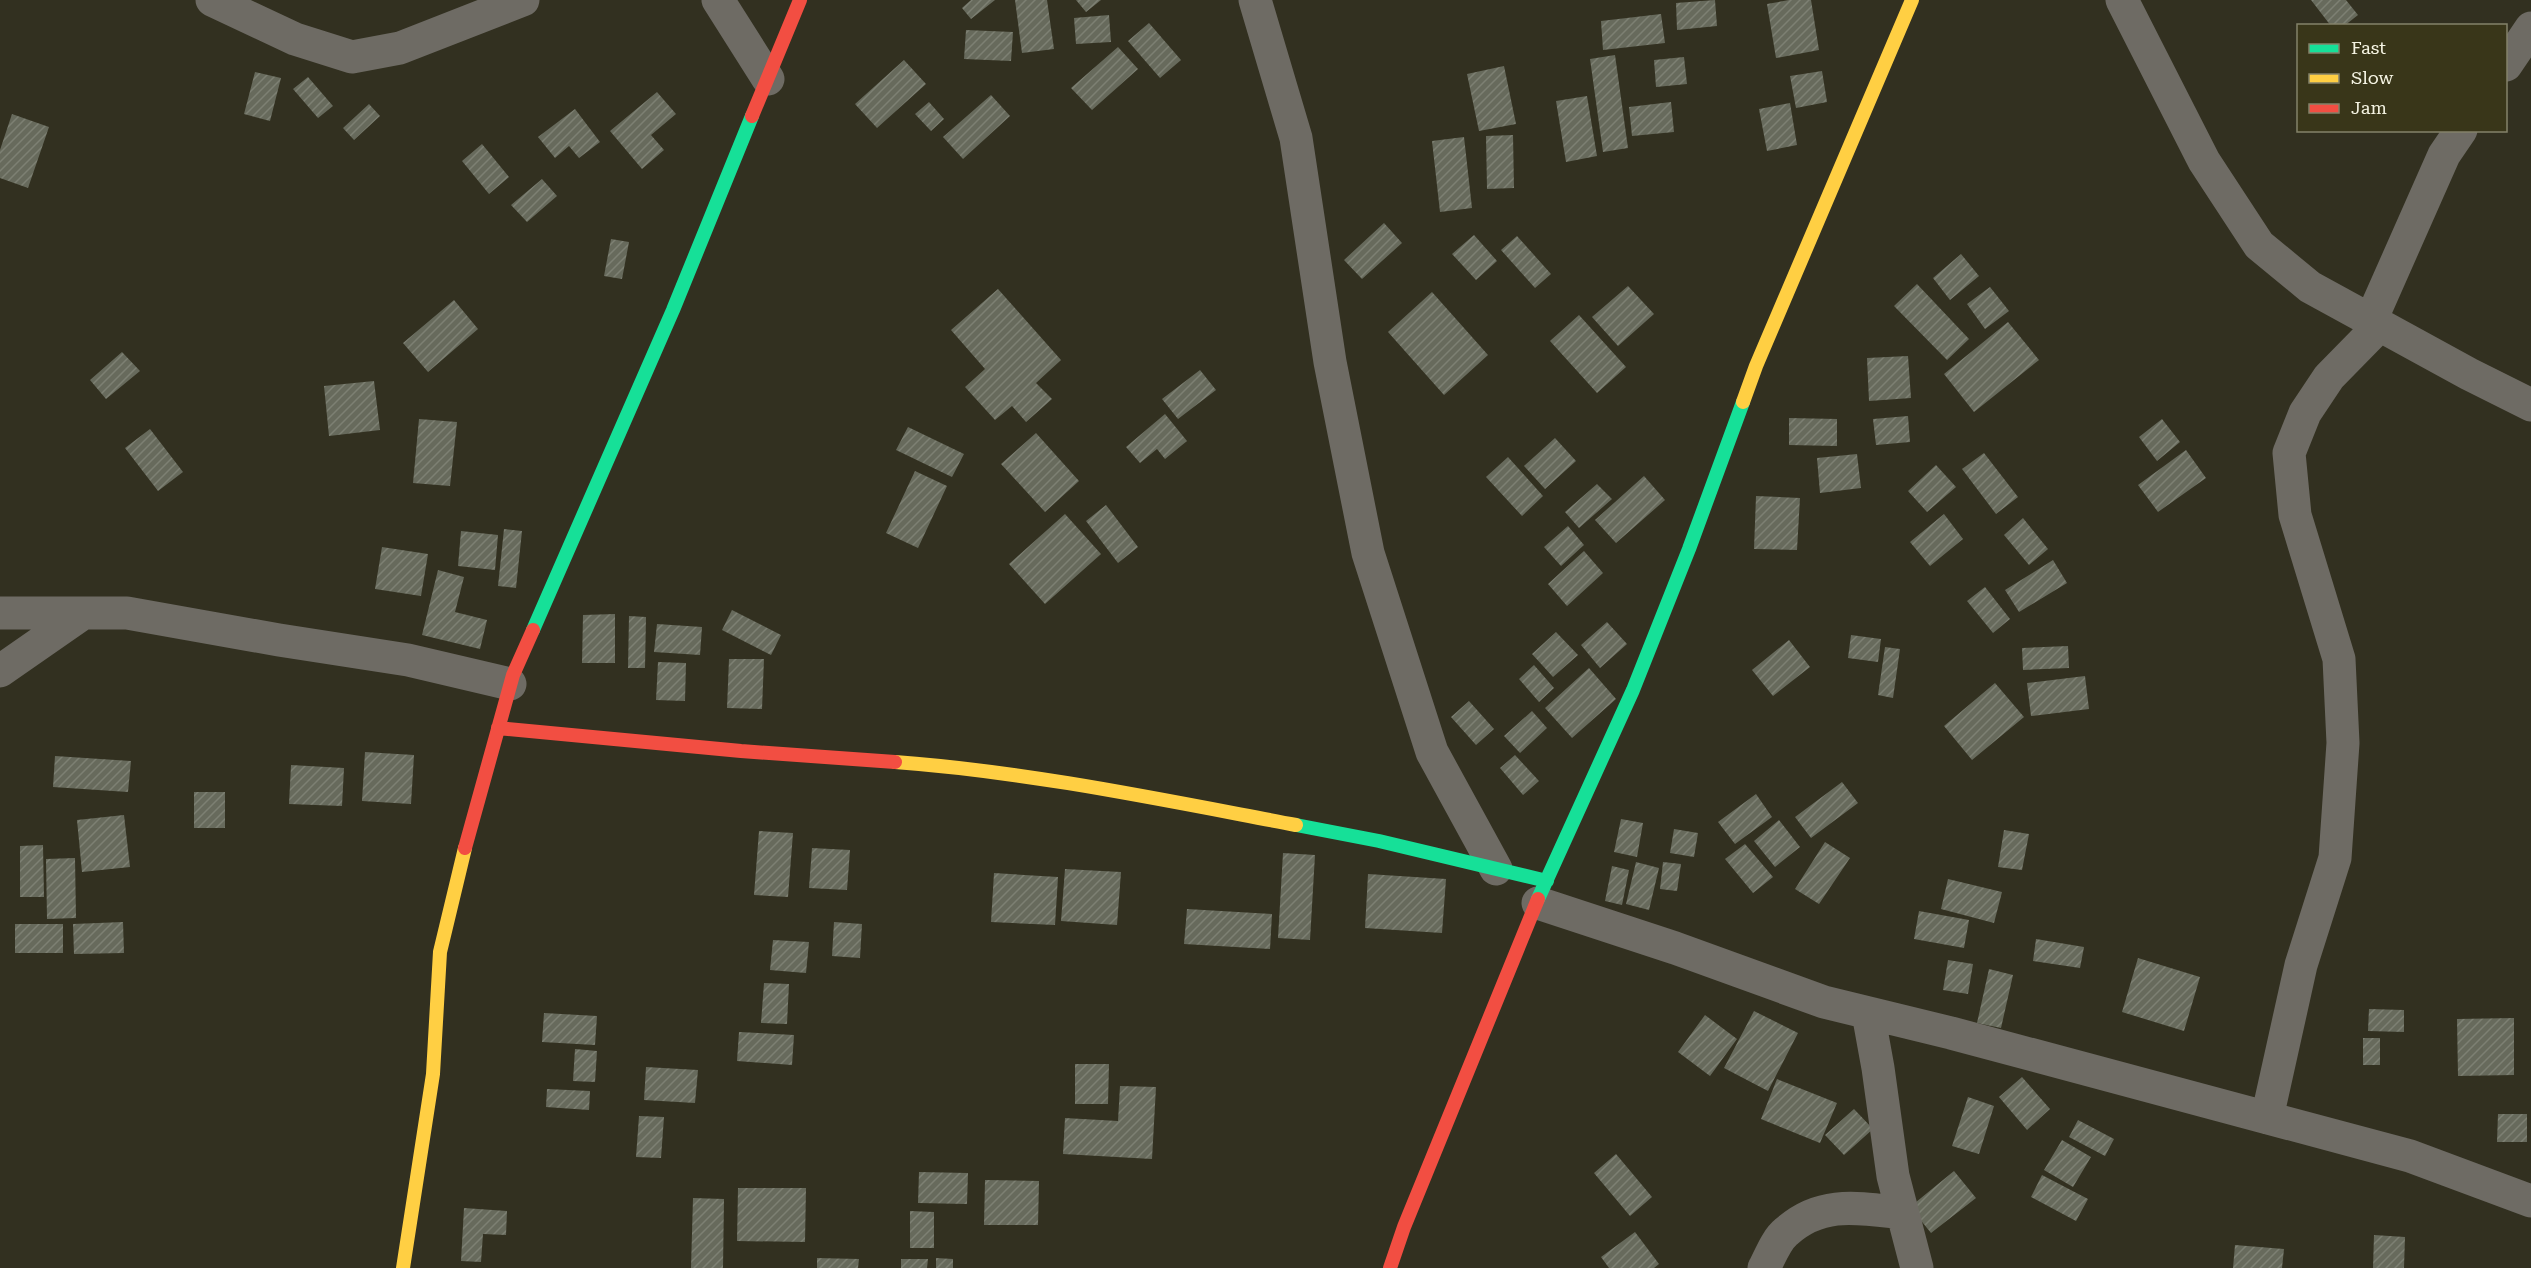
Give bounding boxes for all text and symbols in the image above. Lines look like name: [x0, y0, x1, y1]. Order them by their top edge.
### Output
legend: [2297, 24, 2507, 132]
text: Fast: [2351, 37, 2386, 58]
text: Slow: [2351, 67, 2393, 88]
text: Jam: [2351, 97, 2387, 118]

